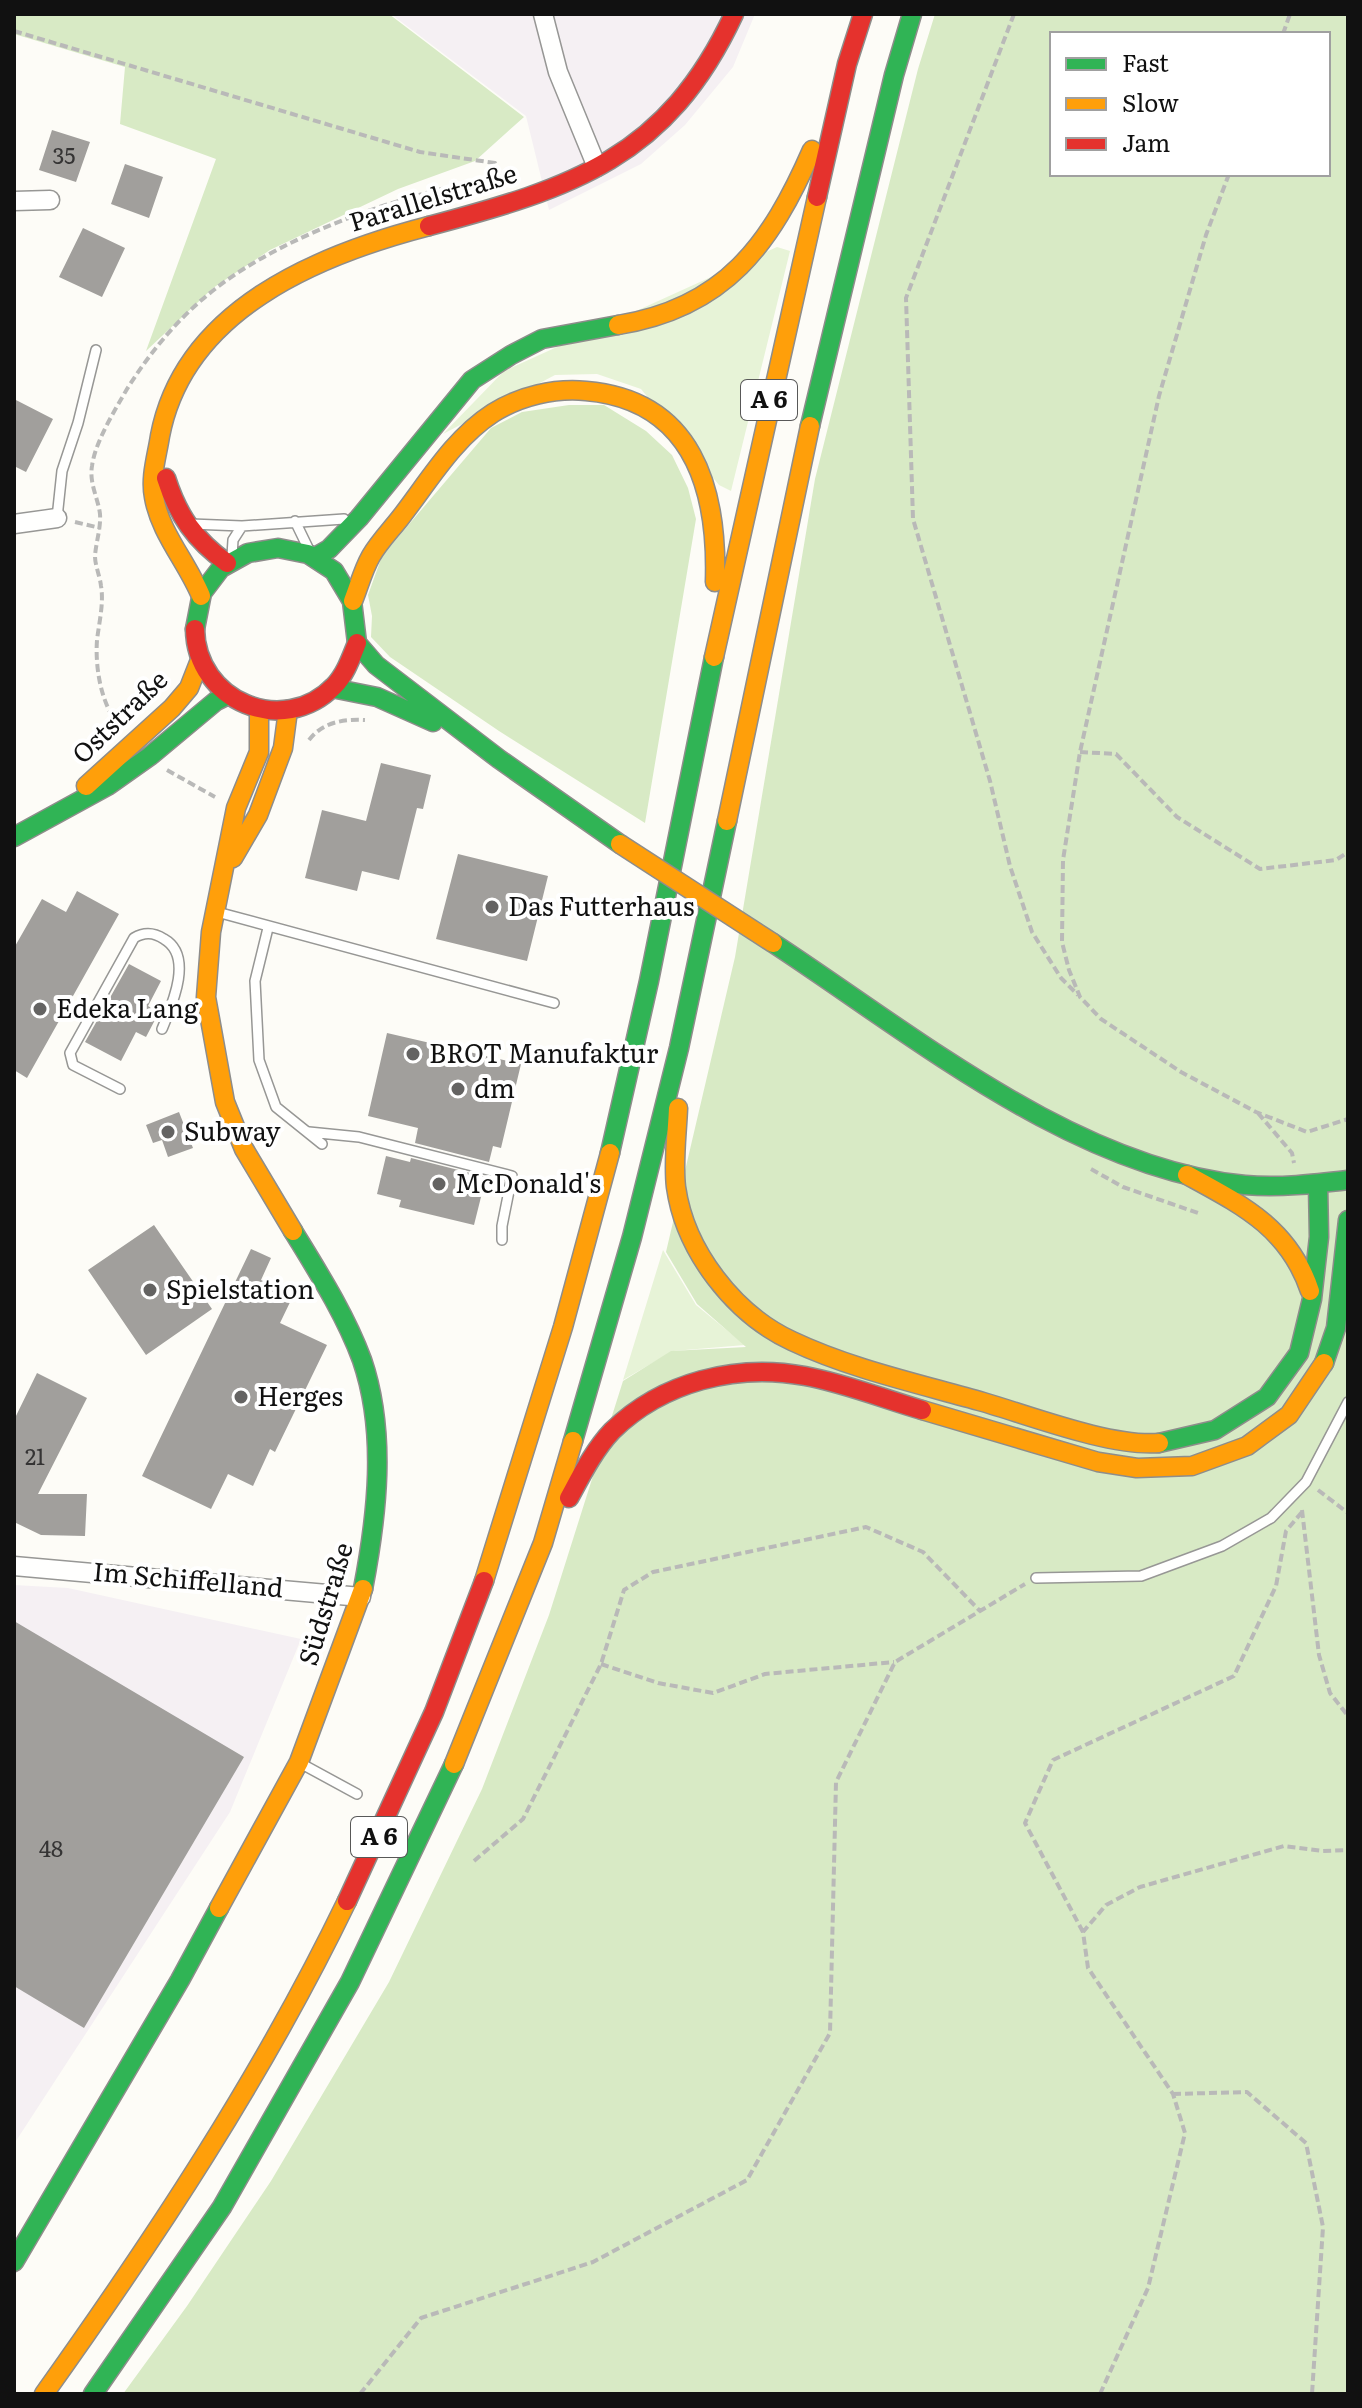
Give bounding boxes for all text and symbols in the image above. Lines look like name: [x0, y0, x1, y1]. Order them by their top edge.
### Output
legend: [1050, 32, 1330, 176]
text: Fast: [1122, 44, 1169, 79]
text: Slow: [1122, 84, 1179, 119]
text: Jam: [1122, 124, 1170, 159]
house number: 35: [53, 138, 76, 171]
street label: Parallelstraße: [344, 152, 521, 240]
road number: A 6: [741, 380, 797, 420]
street label: Oststraße: [62, 659, 175, 771]
place label: Das Futterhaus: [508, 885, 695, 924]
marker: Das Futterhaus: [483, 898, 501, 916]
place label: Edeka Lang: [56, 987, 199, 1026]
marker: Edeka Lang: [31, 1000, 49, 1018]
place label: BROT Manufaktur: [429, 1032, 659, 1071]
marker: BROT Manufaktur: [404, 1045, 422, 1063]
place label: dm: [474, 1067, 515, 1106]
marker: dm: [449, 1080, 467, 1098]
place label: Subway: [184, 1110, 280, 1149]
marker: Subway: [159, 1123, 177, 1141]
place label: McDonald's: [455, 1162, 601, 1201]
marker: McDonald's: [430, 1175, 448, 1193]
place label: Spielstation: [166, 1268, 314, 1307]
marker: Spielstation: [141, 1281, 159, 1299]
place label: Herges: [257, 1375, 343, 1414]
marker: Herges: [232, 1388, 250, 1406]
house number: 21: [25, 1439, 45, 1472]
street label: Südstraße: [286, 1537, 361, 1669]
street label: Im Schiffelland: [91, 1550, 285, 1605]
road number: A 6: [351, 1817, 407, 1857]
house number: 48: [39, 1831, 63, 1864]

